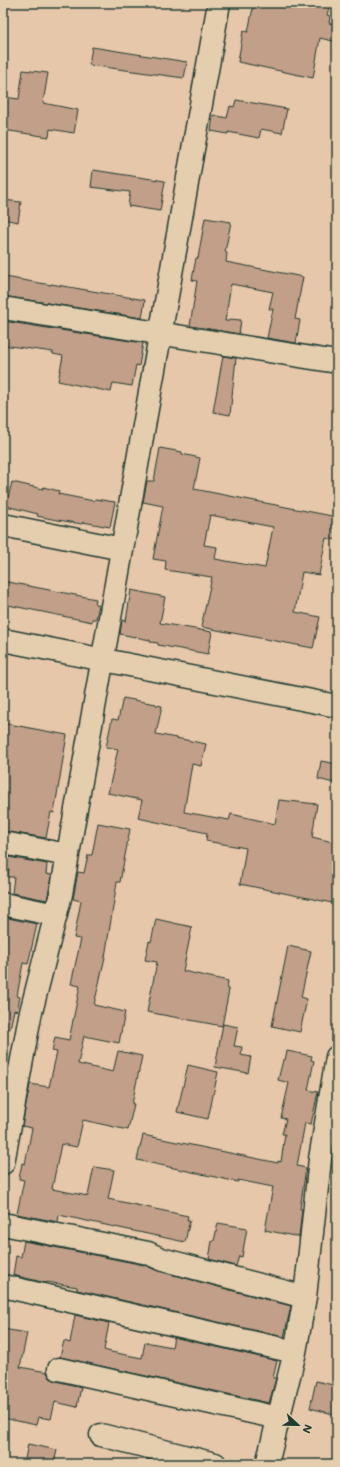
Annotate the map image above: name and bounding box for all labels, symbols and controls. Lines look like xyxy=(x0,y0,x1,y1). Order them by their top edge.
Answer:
north arrow xyxy=(278,1405,318,1445)
text: N xyxy=(299,1422,316,1436)

